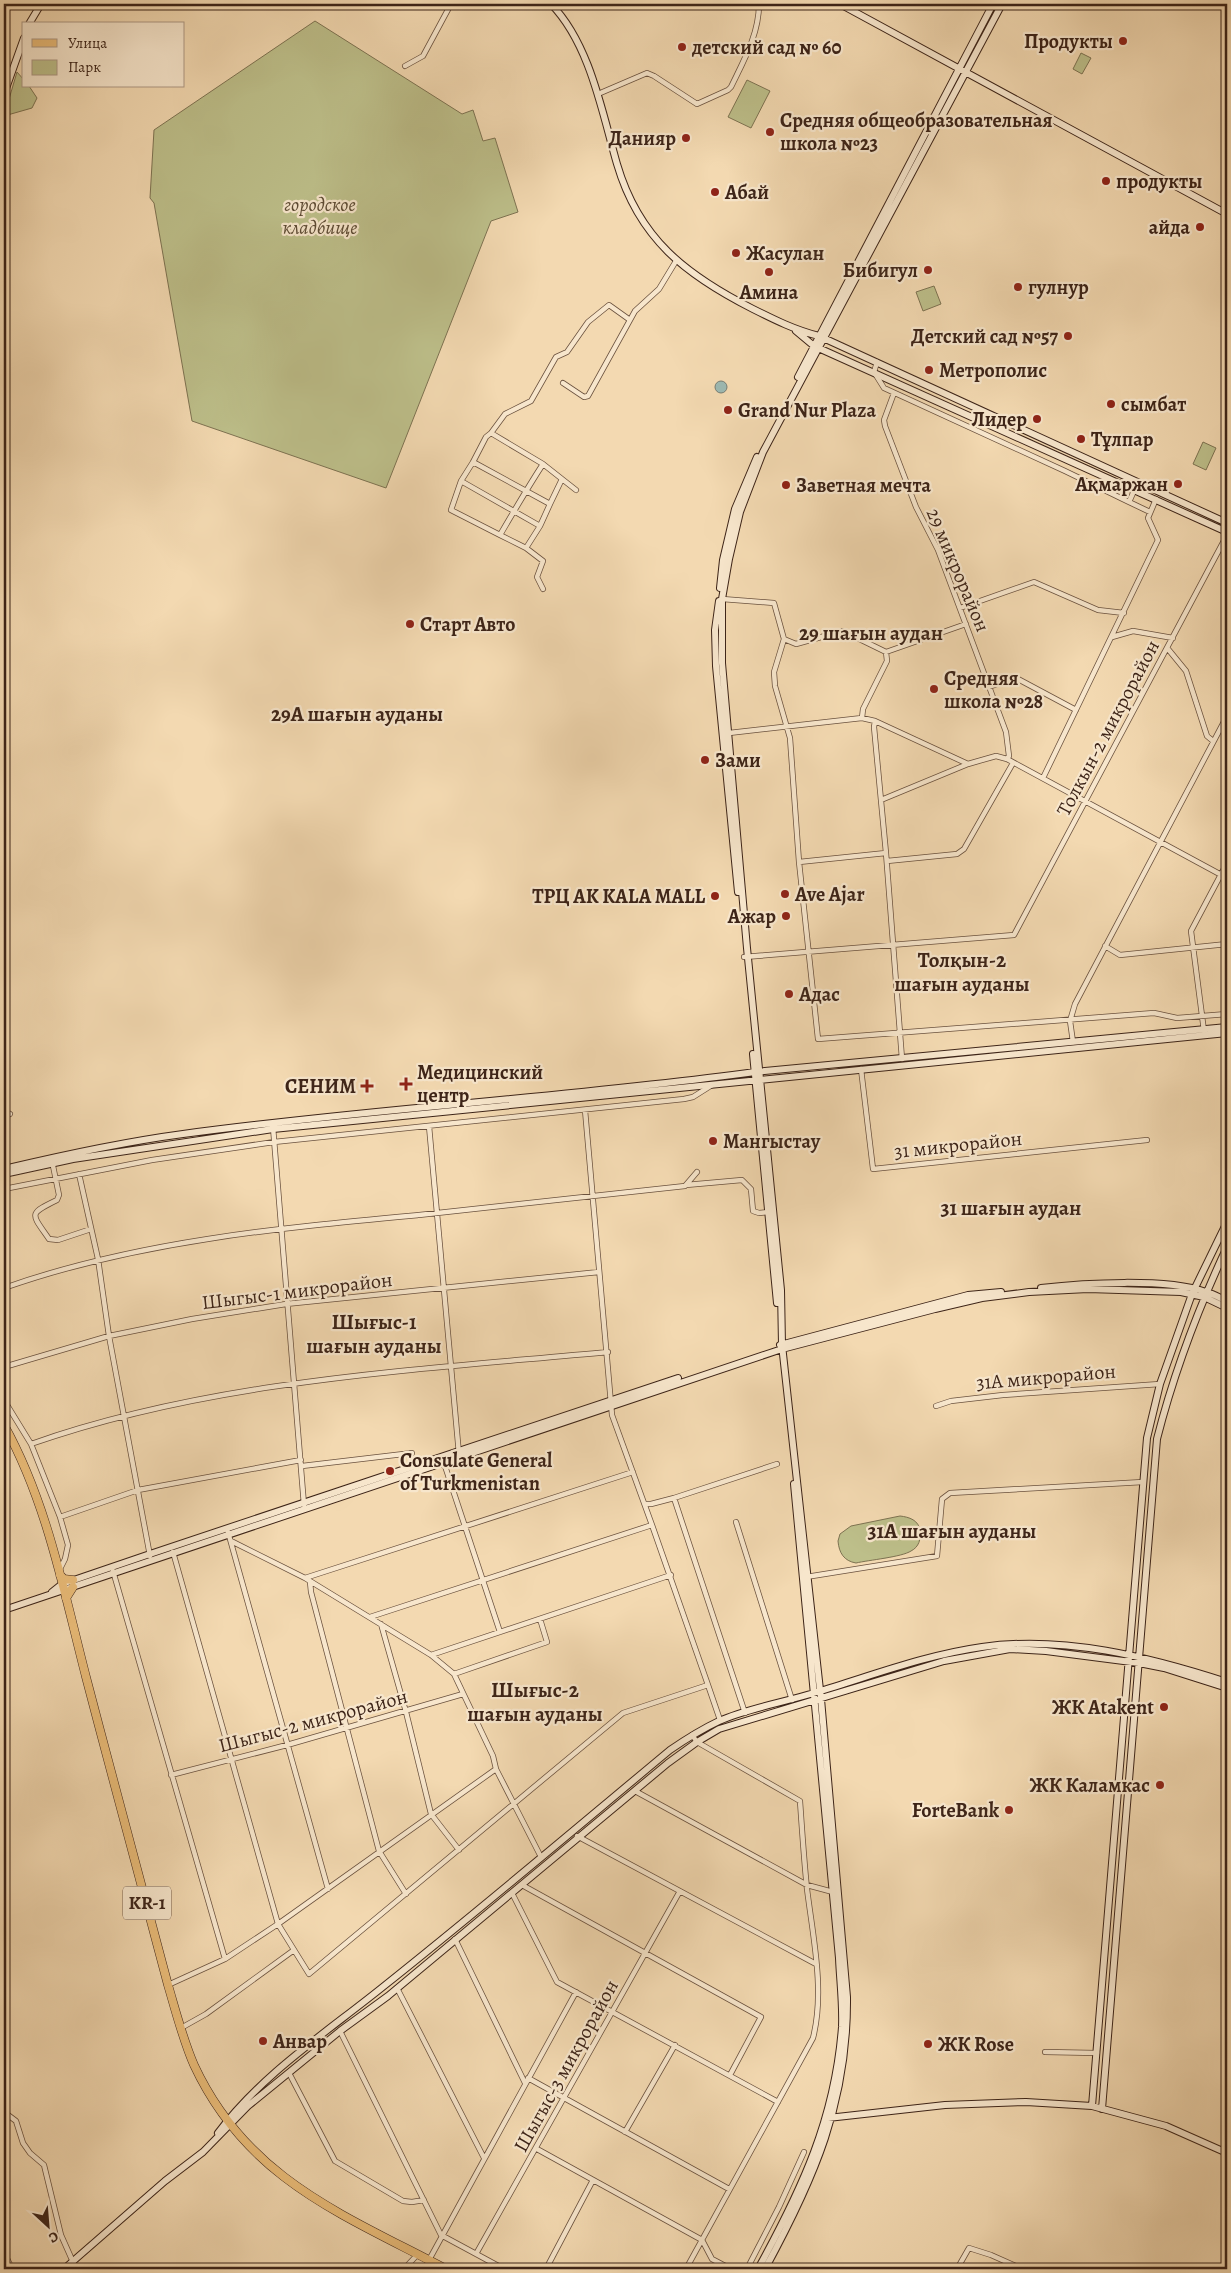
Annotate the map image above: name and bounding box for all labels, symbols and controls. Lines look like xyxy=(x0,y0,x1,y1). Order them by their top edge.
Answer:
legend xyxy=(22,22,185,88)
place label: Продукты xyxy=(1024,28,1113,55)
text: Улица xyxy=(68,33,107,53)
place label: детский сад № 60 xyxy=(691,34,842,61)
marker: Продукты xyxy=(1117,35,1129,47)
marker: детский сад № 60 xyxy=(676,41,688,53)
text: Парк xyxy=(68,57,101,77)
place label: Средняя общеобразовательная школа №23 xyxy=(780,107,1053,157)
place label: Данияр xyxy=(608,125,676,152)
marker: Средняя общеобразовательная школа №23 xyxy=(764,126,776,138)
marker: Данияр xyxy=(680,132,692,144)
place label: продукты xyxy=(1116,168,1202,195)
marker: продукты xyxy=(1100,175,1112,187)
place label: Абай xyxy=(724,179,769,206)
marker: Абай xyxy=(709,186,721,198)
park label: городское кладбище xyxy=(283,191,358,241)
place label: айда xyxy=(1149,214,1190,241)
marker: айда xyxy=(1194,221,1206,233)
place label: Жасулан xyxy=(746,240,825,267)
marker: Жасулан xyxy=(730,247,742,259)
place label: Бибигул xyxy=(843,257,918,284)
marker: Бибигул xyxy=(922,264,934,276)
marker: Амина xyxy=(763,266,775,278)
place label: гулнур xyxy=(1028,274,1089,301)
place label: Амина xyxy=(739,279,799,306)
marker: гулнур xyxy=(1012,281,1024,293)
place label: Детский сад №57 xyxy=(911,323,1058,350)
marker: Детский сад №57 xyxy=(1062,330,1074,342)
place label: Метрополис xyxy=(939,357,1047,384)
marker: Метрополис xyxy=(923,364,935,376)
place label: сымбат xyxy=(1121,391,1186,418)
place label: Grand Nur Plaza xyxy=(738,397,876,424)
marker: сымбат xyxy=(1105,398,1117,410)
marker: Grand Nur Plaza xyxy=(722,404,734,416)
place label: Лидер xyxy=(972,406,1027,433)
marker: Лидер xyxy=(1031,413,1043,425)
place label: Тұлпар xyxy=(1091,426,1154,453)
marker: Тұлпар xyxy=(1075,433,1087,445)
place label: Ақмаржан xyxy=(1074,471,1168,498)
place label: Заветная мечта xyxy=(796,472,932,499)
marker: Ақмаржан xyxy=(1172,478,1184,490)
marker: Заветная мечта xyxy=(780,479,792,491)
street label: 29 микрорайон xyxy=(920,504,996,636)
place label: Старт Авто xyxy=(420,611,515,638)
marker: Старт Авто xyxy=(404,618,416,630)
district label: 29 шағын аудан xyxy=(799,619,943,647)
street label: Толкын-2 микрорайон xyxy=(1050,635,1166,821)
place label: Средняя школа №28 xyxy=(944,665,1043,715)
marker: Средняя школа №28 xyxy=(928,683,940,695)
district label: 29А шағын ауданы xyxy=(271,700,443,728)
place label: Зами xyxy=(715,747,761,774)
marker: Зами xyxy=(699,754,711,766)
place label: Ave Ajar xyxy=(794,881,865,908)
place label: ТРЦ AK KALA MALL xyxy=(532,883,705,910)
marker: Ave Ajar xyxy=(779,888,791,900)
marker: ТРЦ AK KALA MALL xyxy=(709,890,721,902)
place label: Ажар xyxy=(727,903,776,930)
marker: Ажар xyxy=(780,910,792,922)
district label: Толқын-2 шағын ауданы xyxy=(894,946,1030,998)
place label: Адас xyxy=(798,981,840,1008)
marker: Адас xyxy=(783,988,795,1000)
place label: Медицинский центр xyxy=(417,1059,543,1109)
place label: СЕНИМ xyxy=(285,1073,356,1100)
marker: Медицинский центр xyxy=(399,1077,413,1091)
marker: СЕНИМ xyxy=(360,1079,374,1093)
street label: 31 микрорайон xyxy=(893,1125,1023,1165)
place label: Мангыстау xyxy=(723,1128,821,1155)
marker: Мангыстау xyxy=(707,1135,719,1147)
district label: 31 шағын аудан xyxy=(941,1194,1081,1222)
street label: Шыгыс-1 микрорайон xyxy=(200,1266,394,1316)
district label: Шығыс-1 шағын ауданы xyxy=(306,1308,442,1360)
street label: 31А микрорайон xyxy=(975,1357,1117,1397)
place label: Consulate General of Turkmenistan xyxy=(400,1447,553,1497)
marker: Consulate General of Turkmenistan xyxy=(384,1465,396,1477)
district label: 31А шағын ауданы xyxy=(868,1517,1036,1545)
district label: Шығыс-2 шағын ауданы xyxy=(467,1676,603,1728)
street label: Шыгыс-2 микрорайон xyxy=(215,1683,411,1759)
place label: ЖК Atakent xyxy=(1052,1694,1154,1721)
marker: ЖК Atakent xyxy=(1158,1701,1170,1713)
place label: ЖК Каламкас xyxy=(1029,1772,1150,1799)
marker: ЖК Каламкас xyxy=(1154,1779,1166,1791)
place label: ForteBank xyxy=(912,1797,1000,1824)
marker: ForteBank xyxy=(1003,1804,1015,1816)
road number: KR-1 xyxy=(123,1886,171,1920)
street label: Шыгыс-3 микрорайон xyxy=(507,1975,625,2157)
place label: Анвар xyxy=(272,2028,327,2055)
place label: ЖК Rose xyxy=(938,2031,1014,2058)
marker: Анвар xyxy=(257,2035,269,2047)
marker: ЖК Rose xyxy=(922,2038,934,2050)
north arrow xyxy=(22,2200,72,2250)
text: С xyxy=(45,2227,62,2248)

